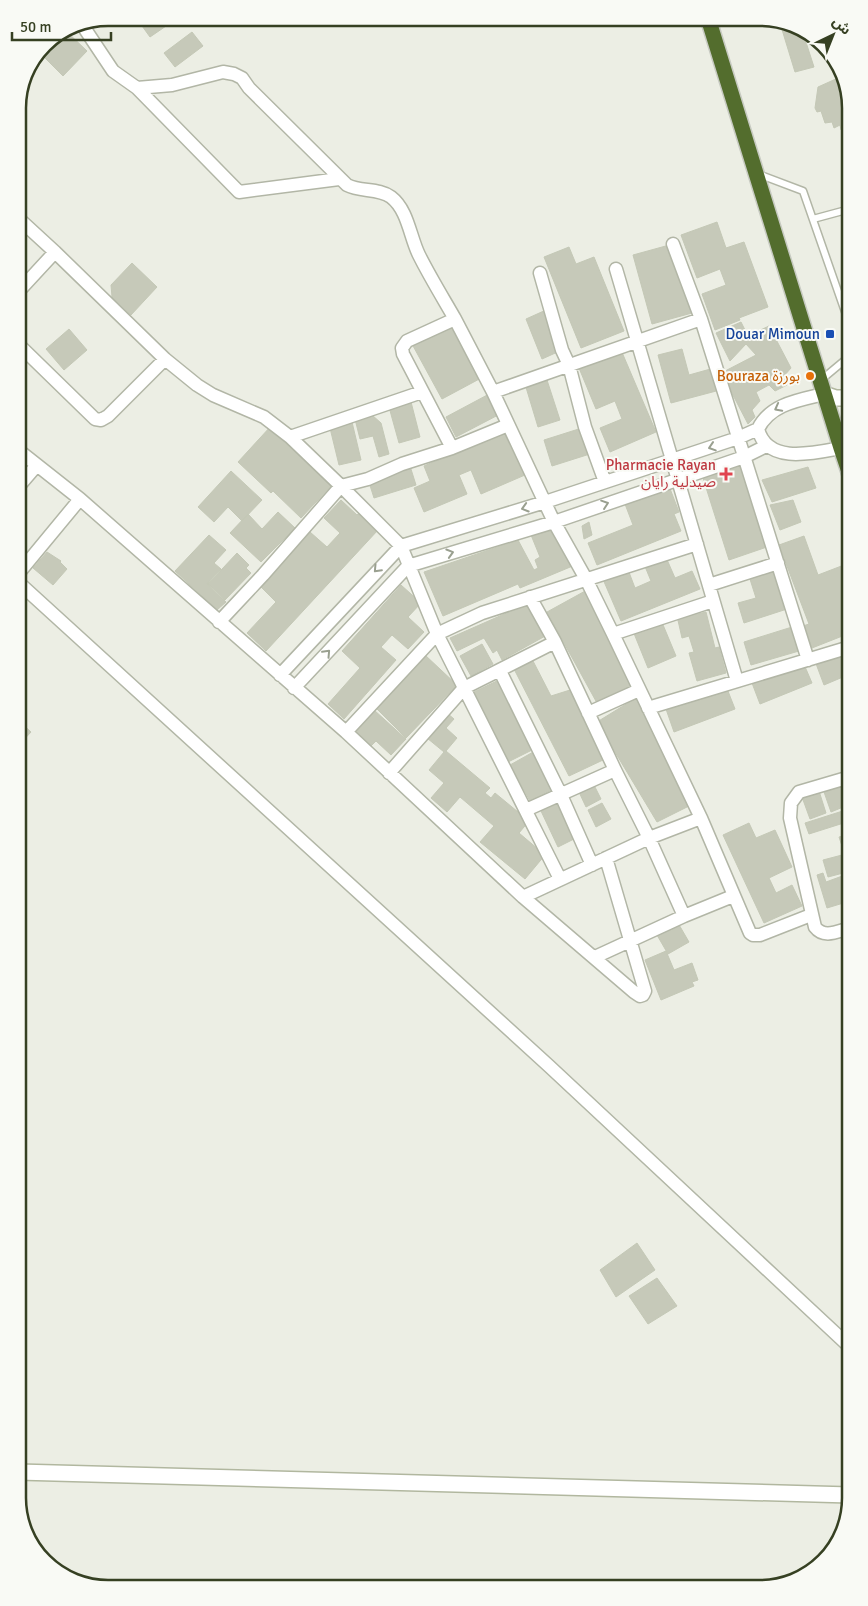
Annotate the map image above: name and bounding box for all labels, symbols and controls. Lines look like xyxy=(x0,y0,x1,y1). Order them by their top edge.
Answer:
scale bar xyxy=(12,10,111,42)
north arrow xyxy=(808,10,858,60)
text: ش xyxy=(829,13,854,39)
text: 50 m xyxy=(20,18,51,36)
place label: Douar Mimoun xyxy=(726,325,820,343)
marker: Douar Mimoun xyxy=(824,328,836,340)
place label: Bouraza بورزة xyxy=(717,367,800,385)
marker: Bouraza بورزة xyxy=(804,370,816,382)
one-way arrow xyxy=(774,402,783,412)
one-way arrow xyxy=(709,441,717,451)
place label: Pharmacie Rayan صيدلية رايان xyxy=(606,456,716,491)
marker: Pharmacie Rayan صيدلية رايان xyxy=(720,468,732,480)
one-way arrow xyxy=(601,500,609,510)
one-way arrow xyxy=(521,503,529,513)
one-way arrow xyxy=(446,549,454,559)
one-way arrow xyxy=(374,563,383,572)
one-way arrow xyxy=(321,649,330,658)

